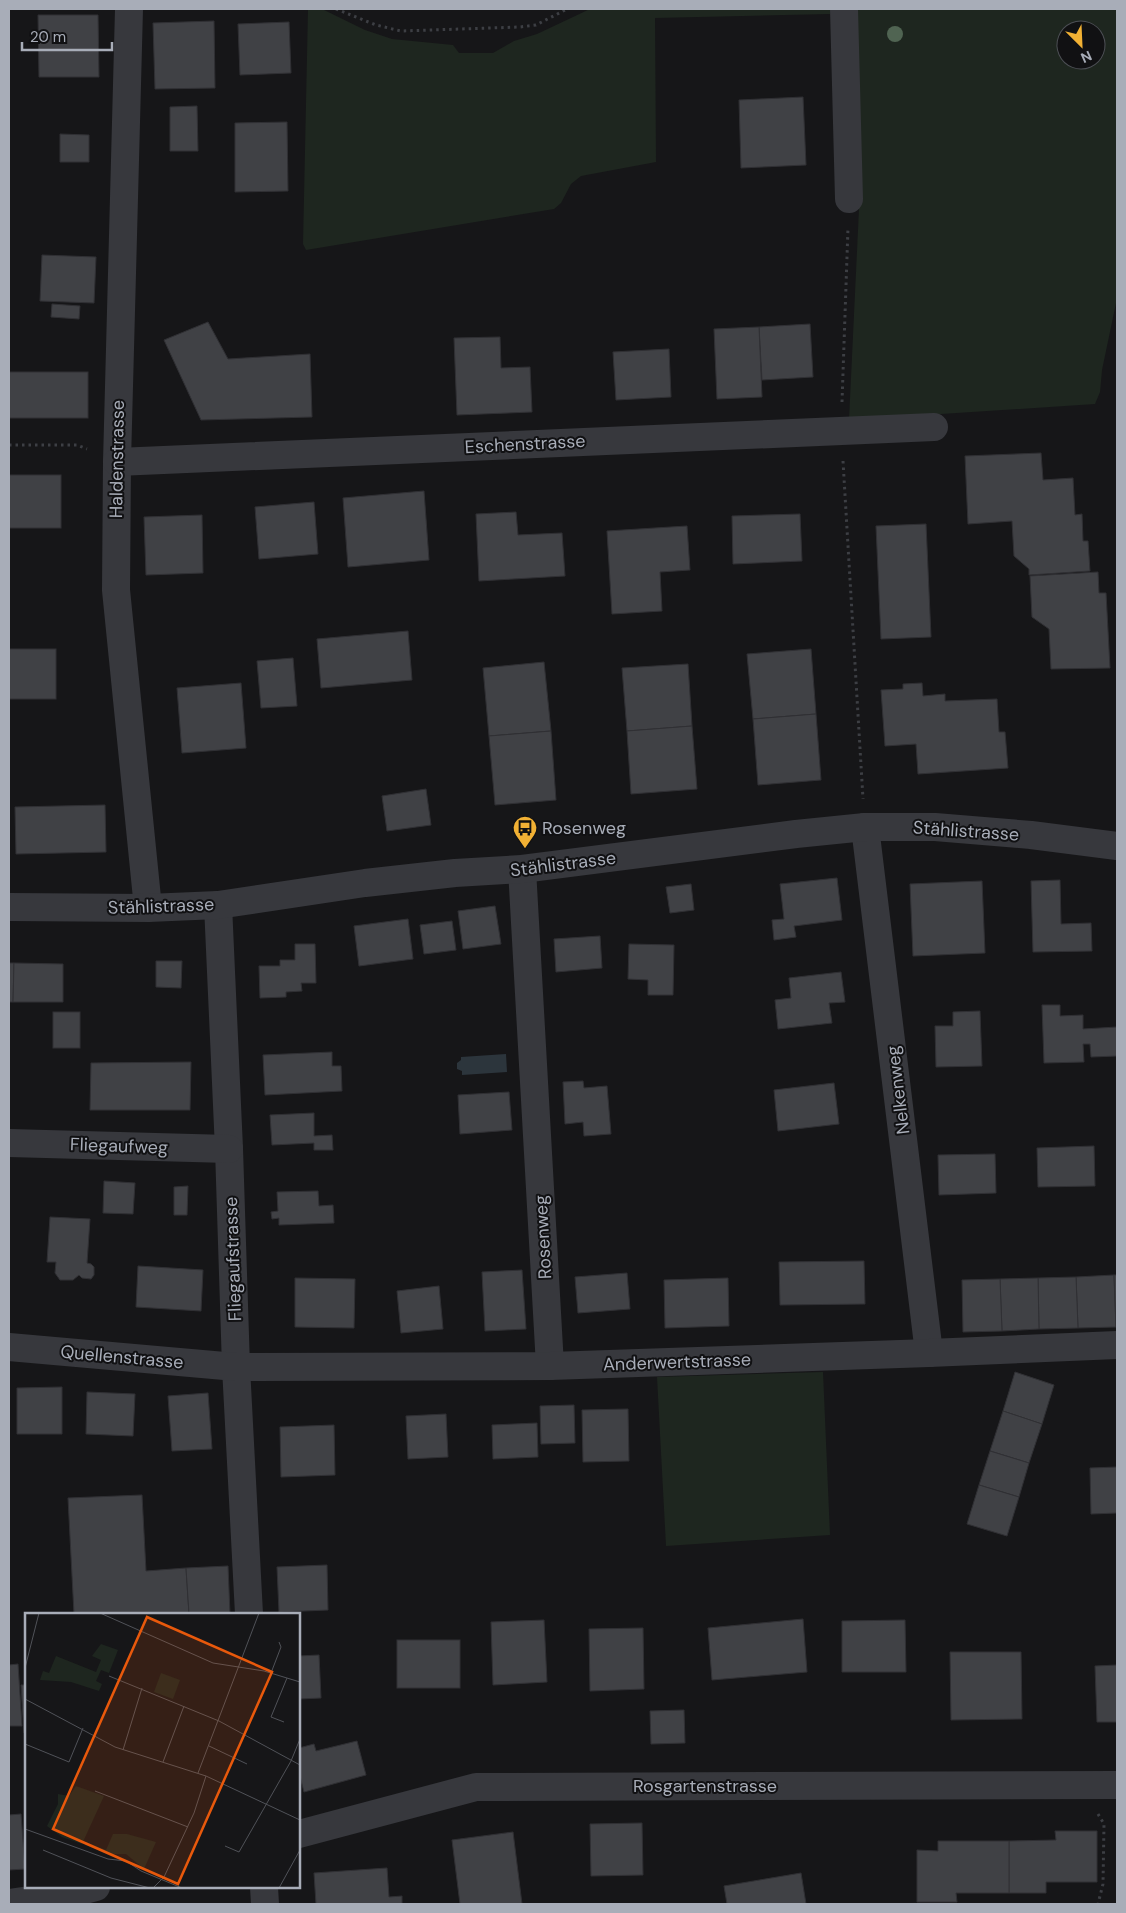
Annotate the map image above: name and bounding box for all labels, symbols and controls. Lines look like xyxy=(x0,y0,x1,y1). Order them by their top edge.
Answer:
scale bar xyxy=(22,20,112,52)
north arrow xyxy=(1056,20,1106,70)
text: 20 m xyxy=(30,27,66,47)
text: N xyxy=(1078,47,1095,67)
street label: Haldenstrasse xyxy=(104,400,130,518)
street label: Eschenstrasse xyxy=(464,429,586,459)
bus stop icon: Rosenweg xyxy=(512,815,538,849)
street label: Stählistrasse xyxy=(912,815,1020,847)
place label: Rosenweg xyxy=(542,816,626,840)
street label: Stählistrasse xyxy=(509,846,617,882)
street label: Stählistrasse xyxy=(107,892,215,920)
street label: Nelkenweg xyxy=(881,1044,915,1136)
street label: Fliegaufweg xyxy=(70,1132,168,1160)
street label: Rosenweg xyxy=(529,1194,557,1280)
street label: Fliegaufstrasse xyxy=(219,1196,247,1322)
street label: Quellenstrasse xyxy=(59,1340,185,1374)
street label: Anderwertstrasse xyxy=(603,1347,751,1377)
inset map xyxy=(25,1613,300,1888)
street label: Rosgartenstrasse xyxy=(633,1774,777,1798)

